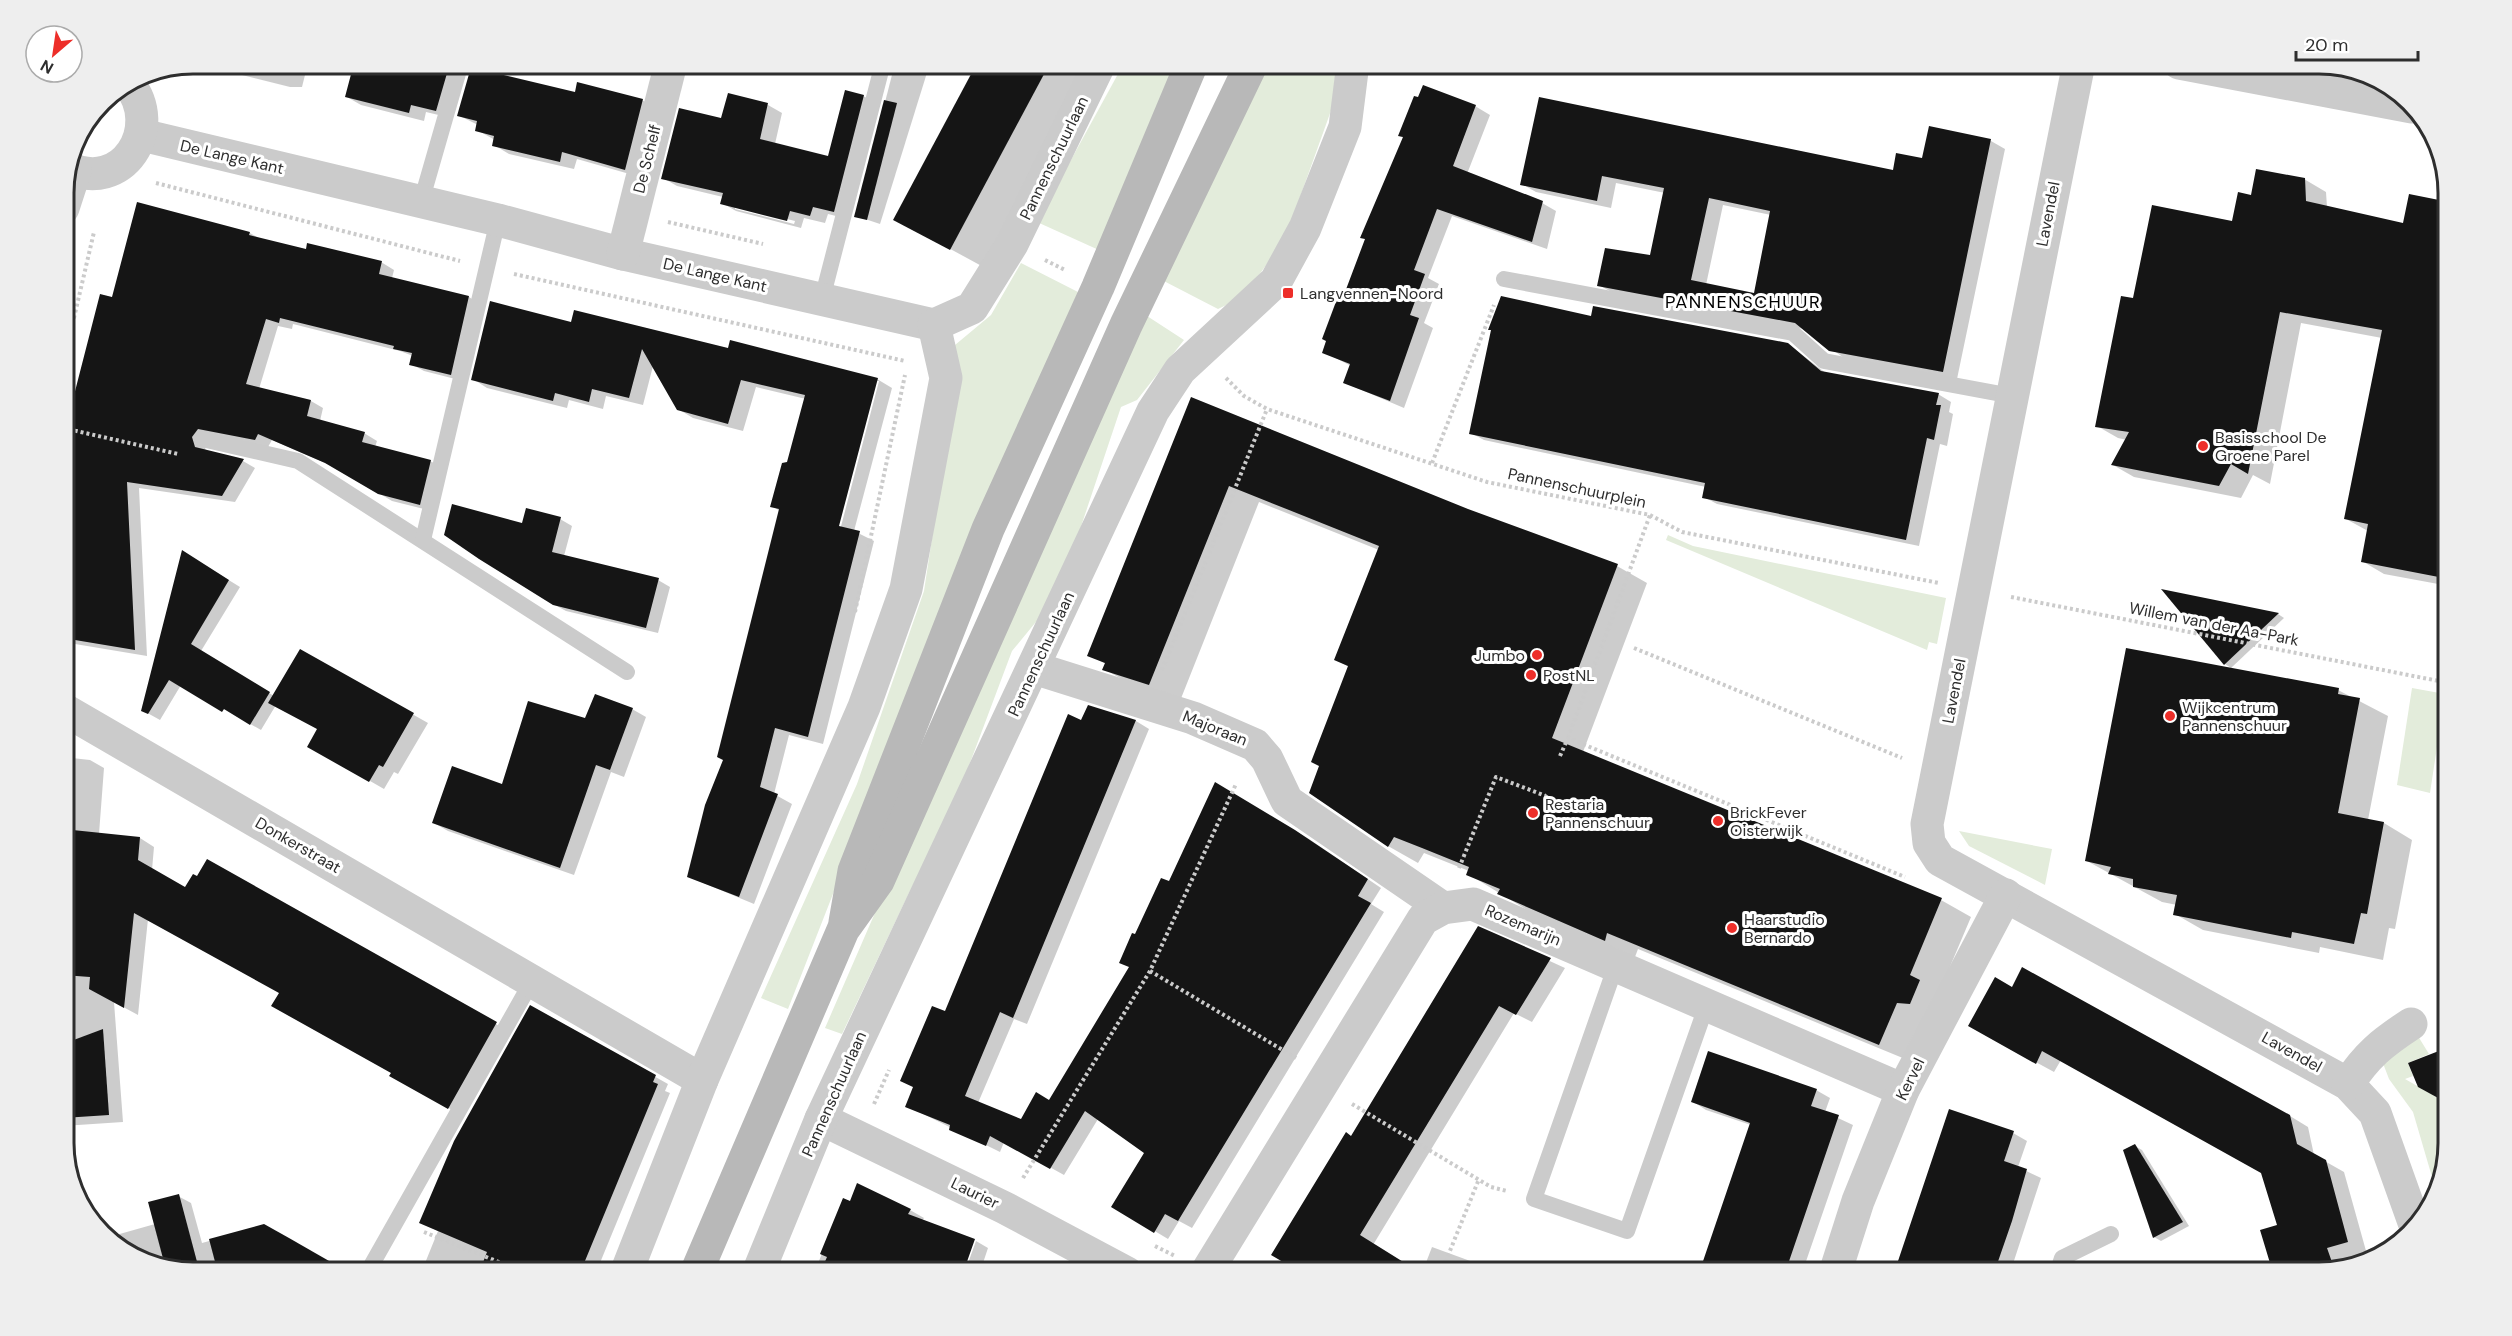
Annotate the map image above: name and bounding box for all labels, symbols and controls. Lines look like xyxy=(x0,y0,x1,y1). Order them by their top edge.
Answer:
north arrow xyxy=(24,24,84,84)
scale bar xyxy=(2296,24,2418,62)
text: 20 m xyxy=(2305,33,2348,57)
text: N xyxy=(37,55,57,79)
street label: Pannenschuurlaan xyxy=(1015,93,1093,223)
street label: De Schelf xyxy=(628,122,666,196)
street label: De Lange Kant xyxy=(178,135,286,179)
street label: Lavendel xyxy=(2031,180,2065,248)
street label: De Lange Kant xyxy=(661,253,769,297)
place label: Langvennen-Noord xyxy=(1300,283,1443,304)
marker: Langvennen-Noord xyxy=(1281,286,1295,300)
district label: PANNENSCHUUR xyxy=(1665,290,1821,314)
place label: Basisschool De Groene Parel xyxy=(2215,427,2327,466)
marker: Basisschool De Groene Parel xyxy=(2196,439,2210,453)
street label: Pannenschuurplein xyxy=(1506,463,1648,513)
street label: Pannenschuurlaan xyxy=(1003,588,1079,720)
street label: Willem van der Aa-Park xyxy=(2127,597,2301,651)
place label: Jumbo xyxy=(1474,645,1525,666)
marker: Jumbo xyxy=(1530,648,1544,662)
street label: Lavendel xyxy=(1937,657,1971,725)
place label: PostNL xyxy=(1543,665,1595,686)
marker: PostNL xyxy=(1524,668,1538,682)
place label: Wijkcentrum Pannenschuur xyxy=(2182,697,2287,736)
street label: Majoraan xyxy=(1180,706,1250,750)
marker: Wijkcentrum Pannenschuur xyxy=(2163,709,2177,723)
place label: Restaria Pannenschuur xyxy=(1545,794,1650,833)
place label: BrickFever Oisterwijk xyxy=(1730,802,1807,841)
marker: Restaria Pannenschuur xyxy=(1526,806,1540,820)
street label: Donkerstraat xyxy=(251,812,345,878)
marker: BrickFever Oisterwijk xyxy=(1711,814,1725,828)
street label: Rozemarijn xyxy=(1482,900,1564,950)
place label: Haarstudio Bernardo xyxy=(1744,909,1825,948)
marker: Haarstudio Bernardo xyxy=(1725,921,1739,935)
street label: Lavendel xyxy=(2258,1027,2326,1077)
street label: Pannenschuurlaan xyxy=(797,1028,871,1160)
street label: Kervel xyxy=(1891,1054,1929,1104)
street label: Laurier xyxy=(947,1172,1003,1214)

